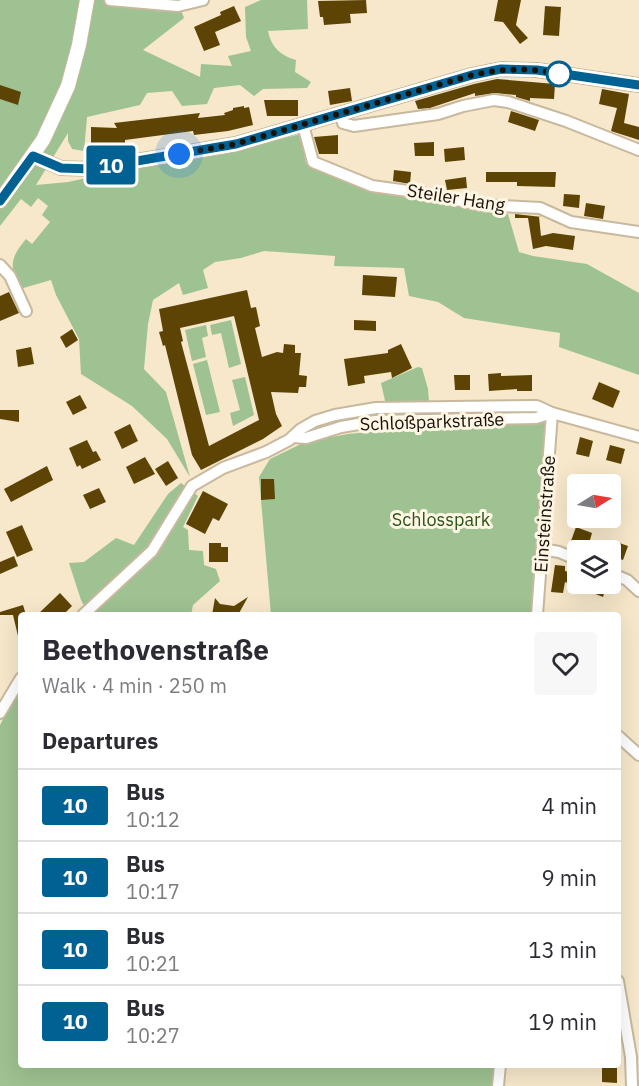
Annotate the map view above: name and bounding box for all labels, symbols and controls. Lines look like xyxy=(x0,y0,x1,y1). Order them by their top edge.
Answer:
unlabelled marker xyxy=(546,61,572,87)
your location xyxy=(164,139,194,169)
line badge: 10 xyxy=(84,146,138,184)
text: 10 xyxy=(98,151,124,179)
street label: Steiler Hang xyxy=(405,178,507,217)
street label: Schloßparkstraße xyxy=(359,407,505,436)
street label: Einsteinstraße xyxy=(529,455,560,573)
north arrow xyxy=(567,474,621,528)
map controls xyxy=(567,474,621,594)
park label: Schlosspark xyxy=(392,508,491,531)
button: layers xyxy=(567,540,621,594)
text: Beethovenstraße xyxy=(42,631,269,668)
button: heart xyxy=(534,632,597,695)
text: Walk · 4 min · 250 m xyxy=(42,672,227,699)
text: Departures xyxy=(42,726,158,755)
text: Bus xyxy=(126,777,165,806)
text: 10 xyxy=(62,791,88,819)
text: 4 min xyxy=(541,791,597,820)
text: 10:12 xyxy=(126,806,180,833)
text: Bus xyxy=(126,849,165,878)
text: 10 xyxy=(62,863,88,891)
text: 9 min xyxy=(541,863,597,892)
text: 10:17 xyxy=(126,878,180,905)
text: Bus xyxy=(126,921,165,950)
text: 10 xyxy=(62,935,88,963)
text: 13 min xyxy=(528,935,597,964)
text: 10:21 xyxy=(126,950,180,977)
text: Bus xyxy=(126,993,165,1022)
text: 10 xyxy=(62,1007,88,1035)
text: 19 min xyxy=(528,1007,597,1036)
text: 10:27 xyxy=(126,1022,180,1049)

